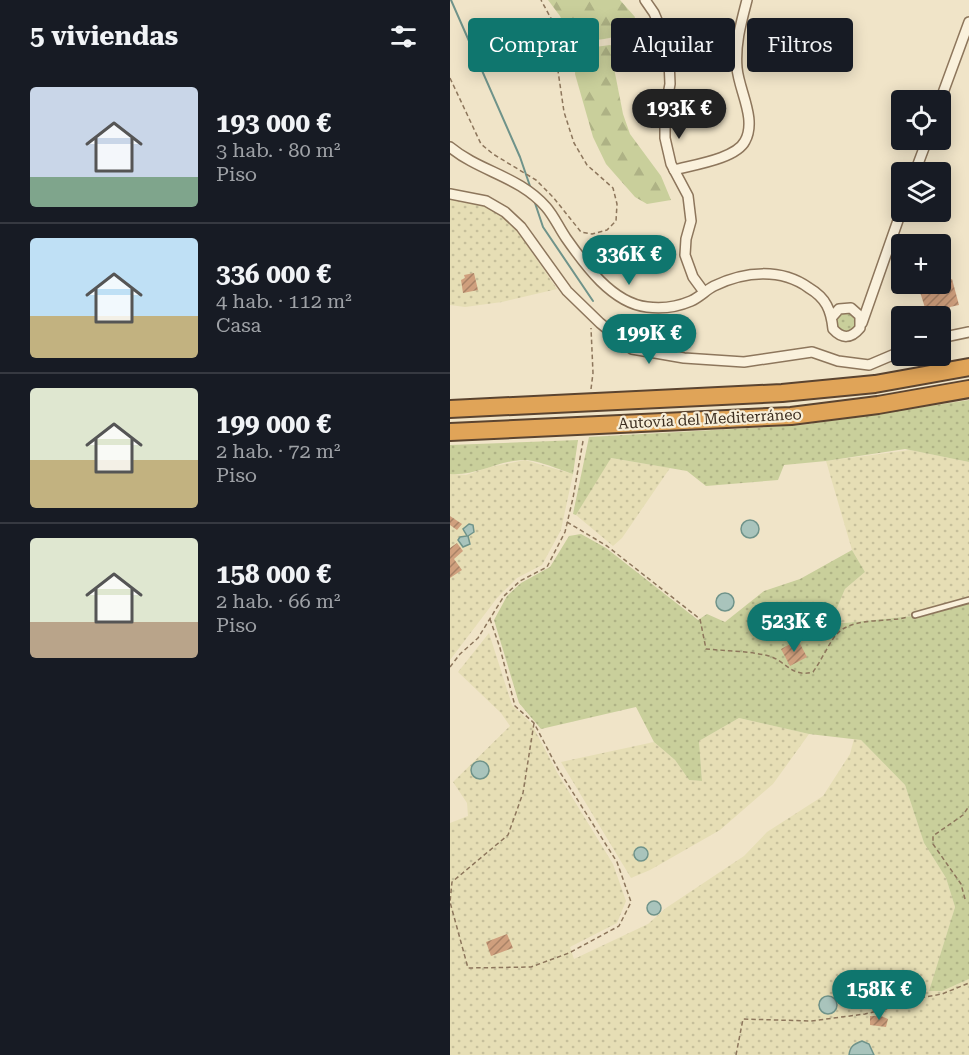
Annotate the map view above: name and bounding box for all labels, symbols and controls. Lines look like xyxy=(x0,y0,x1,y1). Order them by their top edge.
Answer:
chip: Comprar xyxy=(468,18,599,72)
chip: Alquilar xyxy=(611,18,735,72)
chip: Filtros xyxy=(747,18,853,72)
icon: filters xyxy=(387,20,420,53)
text: 5 viviendas xyxy=(30,21,178,51)
pin: 193K € xyxy=(630,89,728,140)
map controls xyxy=(891,90,951,366)
button: locate xyxy=(891,90,951,150)
text: 193K € xyxy=(646,96,712,120)
text: 193 000 € xyxy=(216,108,331,138)
icon: home xyxy=(78,111,150,183)
text: 3 hab. · 80 m² xyxy=(216,138,340,162)
text: Piso xyxy=(216,162,257,186)
button: layers xyxy=(891,162,951,222)
button: + xyxy=(891,234,951,294)
pin: 336K € xyxy=(580,235,678,286)
text: 336K € xyxy=(596,242,662,266)
text: 336 000 € xyxy=(216,259,331,289)
icon: home xyxy=(78,262,150,334)
text: 4 hab. · 112 m² xyxy=(216,289,352,313)
button: − xyxy=(891,306,951,366)
text: Casa xyxy=(216,313,261,337)
pin: 199K € xyxy=(600,314,698,365)
text: 199K € xyxy=(616,321,682,345)
street label: Autovía del Mediterráneo xyxy=(618,405,802,433)
text: 199 000 € xyxy=(216,409,331,439)
icon: home xyxy=(78,412,150,484)
text: 2 hab. · 72 m² xyxy=(216,439,340,463)
text: Piso xyxy=(216,463,257,487)
text: 158 000 € xyxy=(216,559,331,589)
icon: home xyxy=(78,562,150,634)
text: 2 hab. · 66 m² xyxy=(216,589,340,613)
pin: 523K € xyxy=(745,602,843,653)
text: 523K € xyxy=(761,609,827,633)
text: Piso xyxy=(216,613,257,637)
pin: 158K € xyxy=(830,970,928,1021)
text: 158K € xyxy=(846,977,912,1001)

